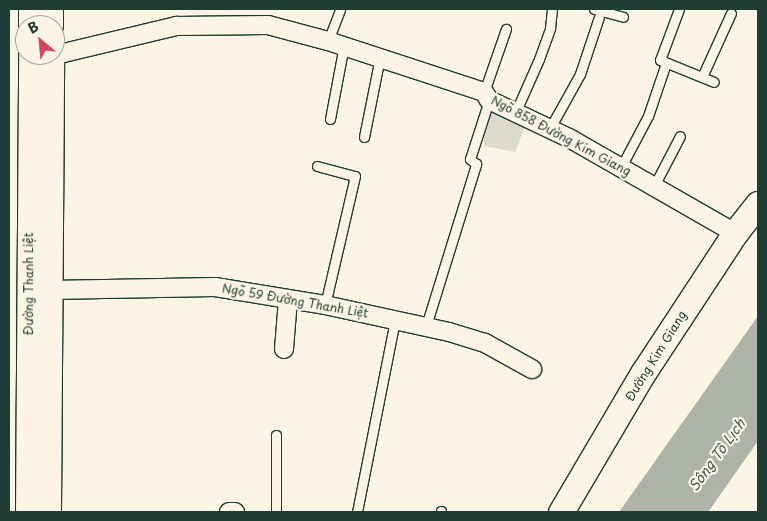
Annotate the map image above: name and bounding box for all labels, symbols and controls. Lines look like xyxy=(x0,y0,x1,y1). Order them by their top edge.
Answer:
north arrow xyxy=(15,15,65,65)
text: B xyxy=(24,16,42,39)
street label: Ngõ 858 Đường Kim Giang xyxy=(489,93,633,179)
street label: Đường Thanh Liệt xyxy=(22,232,36,336)
street label: Ngõ 59 Đường Thanh Liệt xyxy=(221,281,369,321)
street label: Đường Kim Giang xyxy=(623,308,689,404)
water label: Sông Tô Lịch xyxy=(685,416,749,494)

